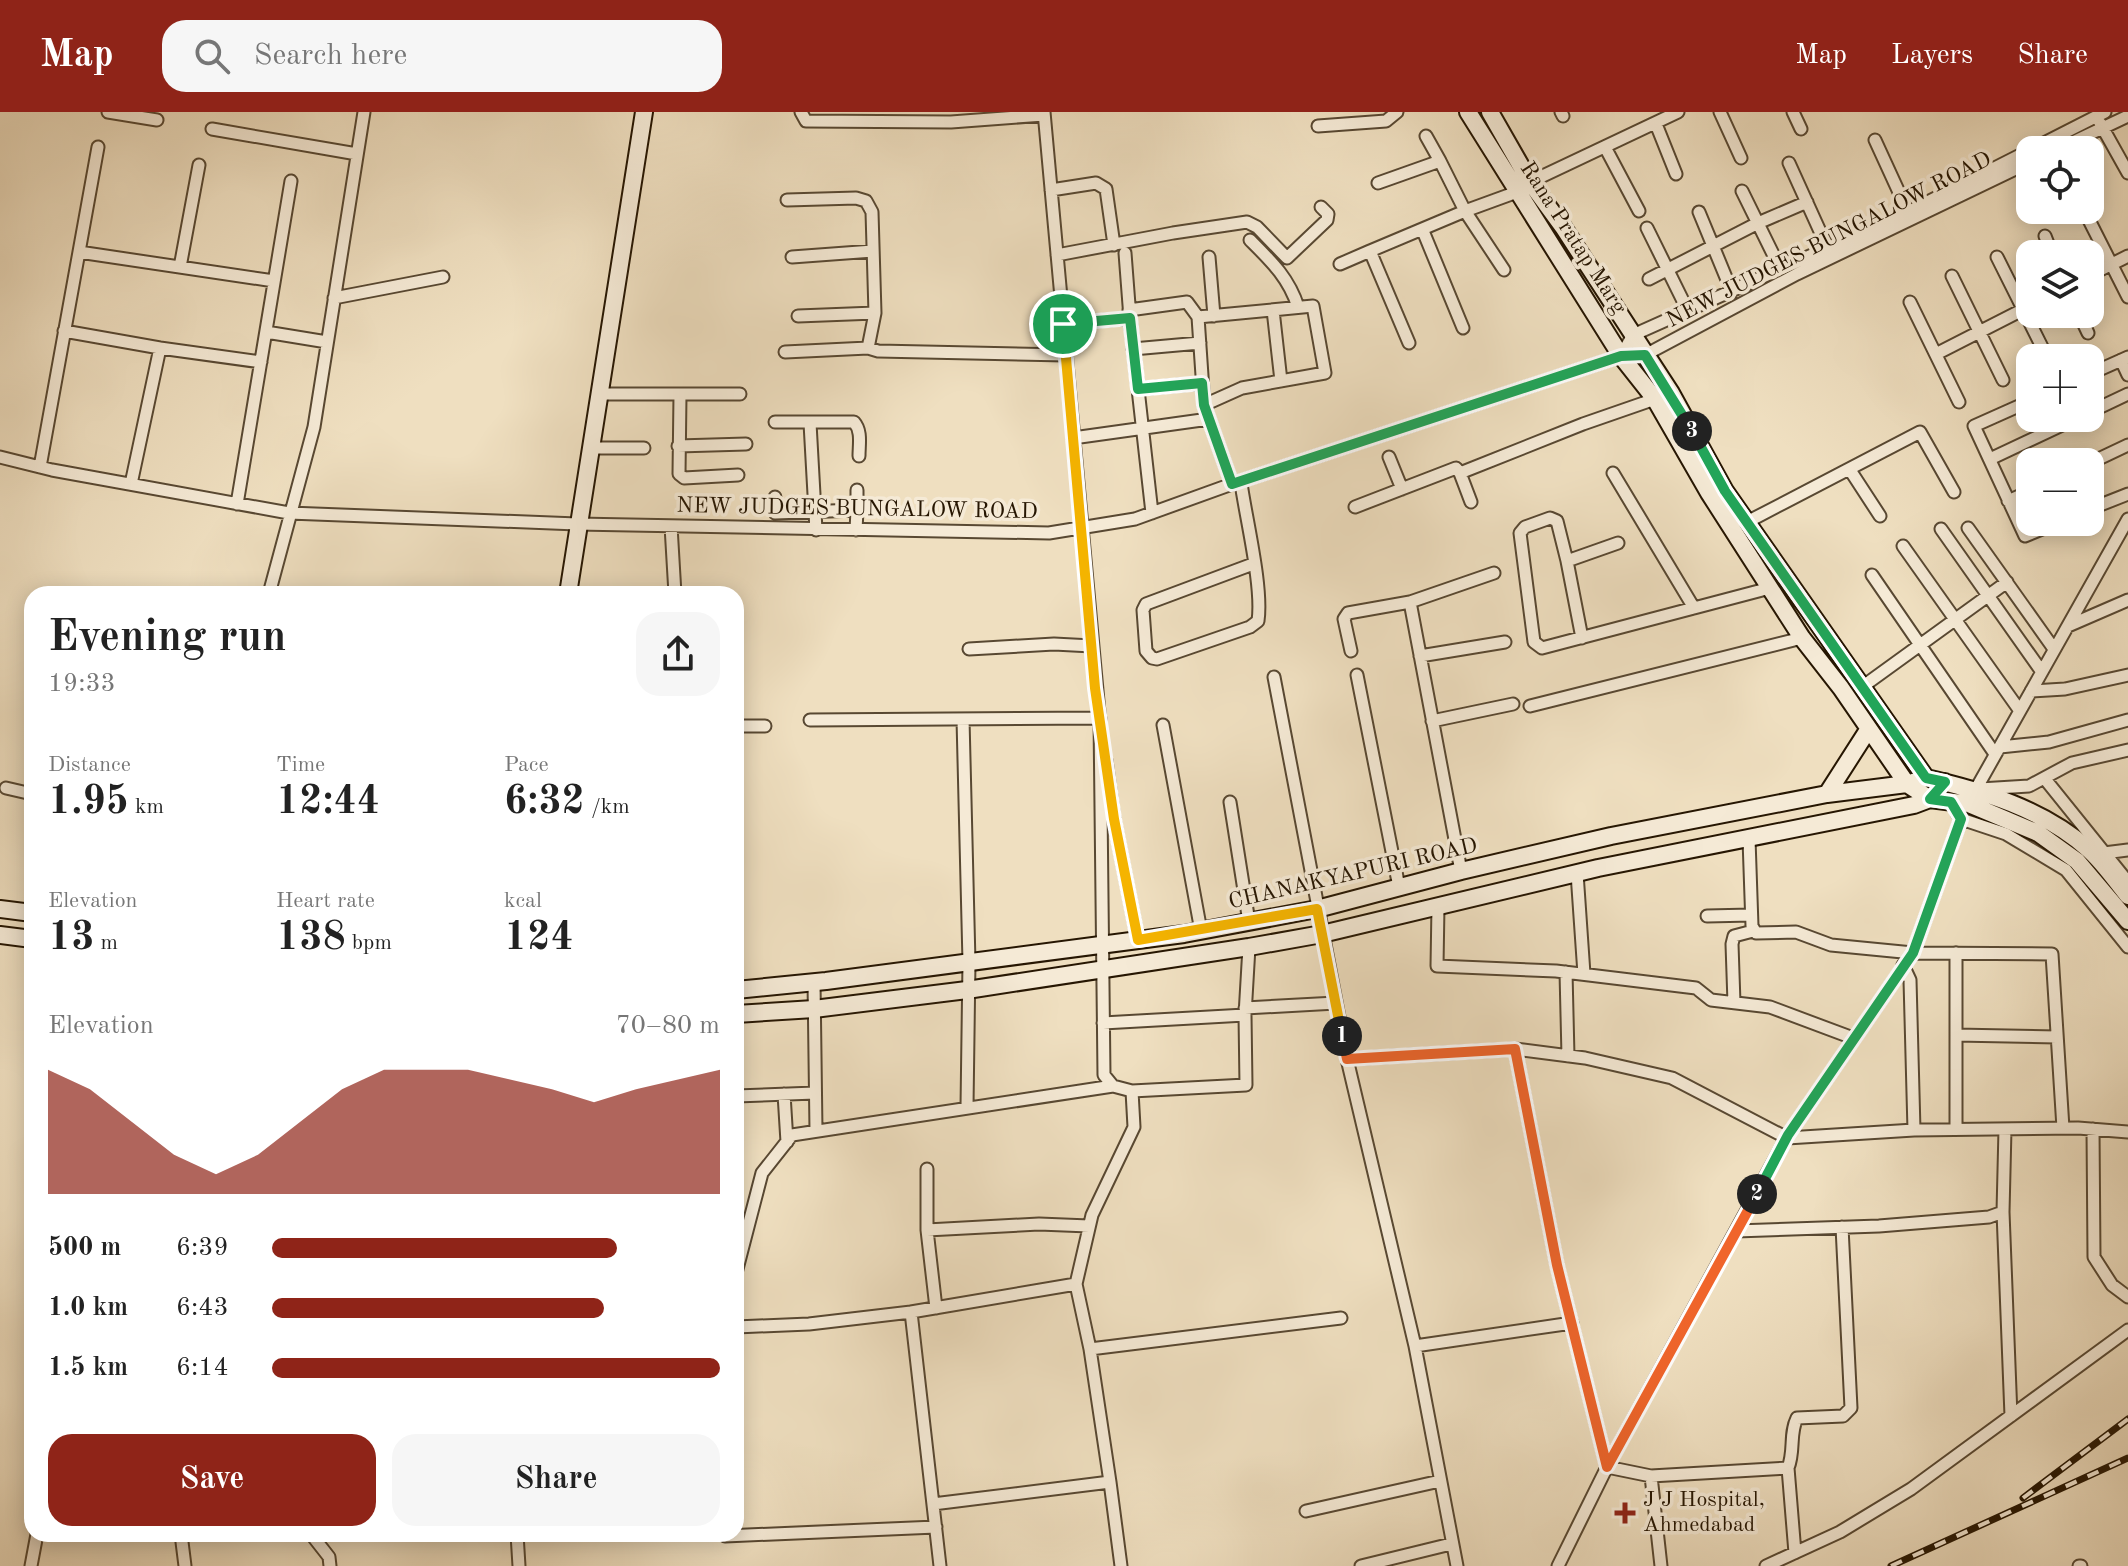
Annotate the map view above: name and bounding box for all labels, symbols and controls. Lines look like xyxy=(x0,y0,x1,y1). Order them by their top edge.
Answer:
search box xyxy=(162,20,722,92)
icon: search xyxy=(190,34,234,78)
text: Map xyxy=(40,37,114,75)
text: Search here xyxy=(254,41,407,71)
text: Map xyxy=(1795,42,1847,70)
text: Layers xyxy=(1891,42,1973,70)
text: Share xyxy=(2017,42,2088,70)
map controls xyxy=(2016,136,2104,536)
button: locate xyxy=(2016,136,2104,224)
street label: NEW JUDGES BUNGALOW ROAD xyxy=(1663,148,1995,332)
street label: Rana Pratap Marg xyxy=(1516,158,1630,318)
button: layers xyxy=(2016,240,2104,328)
pin xyxy=(1029,290,1097,358)
icon: arrive xyxy=(1041,302,1085,346)
button: + xyxy=(2016,344,2104,432)
pin: 3 xyxy=(1672,411,1712,451)
text: 3 xyxy=(1686,420,1698,442)
button: − xyxy=(2016,448,2104,536)
street label: NEW JUDGES BUNGALOW ROAD xyxy=(676,495,1038,523)
button: share xyxy=(636,612,720,696)
text: Evening run xyxy=(48,616,286,660)
text: 19:33 xyxy=(48,671,116,697)
text: Distance xyxy=(48,754,131,776)
text: Time xyxy=(276,754,325,776)
text: Pace xyxy=(504,754,549,776)
text: 1.95 xyxy=(48,783,129,823)
text: 12:44 xyxy=(276,783,380,823)
text: 6:32 xyxy=(504,783,585,823)
text: km xyxy=(129,796,164,818)
text: /km xyxy=(585,796,630,818)
street label: CHANAKYAPURI ROAD xyxy=(1226,835,1480,913)
text: Elevation xyxy=(48,890,138,912)
text: Heart rate xyxy=(276,890,375,912)
text: kcal xyxy=(504,890,542,912)
text: 13 xyxy=(48,919,94,959)
text: 138 xyxy=(276,919,346,959)
text: 124 xyxy=(504,919,574,959)
text: m xyxy=(94,932,118,954)
text: bpm xyxy=(346,932,392,954)
text: Elevation xyxy=(48,1013,154,1039)
text: 70–80 m xyxy=(616,1013,720,1039)
pin: 1 xyxy=(1322,1016,1362,1056)
text: 1 xyxy=(1336,1025,1348,1047)
pin: 2 xyxy=(1737,1174,1777,1214)
text: 2 xyxy=(1751,1183,1763,1205)
text: 500 m xyxy=(48,1235,121,1261)
text: 6:39 xyxy=(176,1235,229,1261)
text: 1.0 km xyxy=(48,1295,128,1321)
text: 6:43 xyxy=(176,1295,229,1321)
text: 1.5 km xyxy=(48,1355,128,1381)
text: 6:14 xyxy=(176,1355,229,1381)
button: Save xyxy=(48,1434,376,1526)
button: Share xyxy=(392,1434,720,1526)
place label: J J Hospital, Ahmedabad xyxy=(1643,1489,1765,1536)
marker: J J Hospital, Ahmedabad xyxy=(1614,1502,1636,1524)

